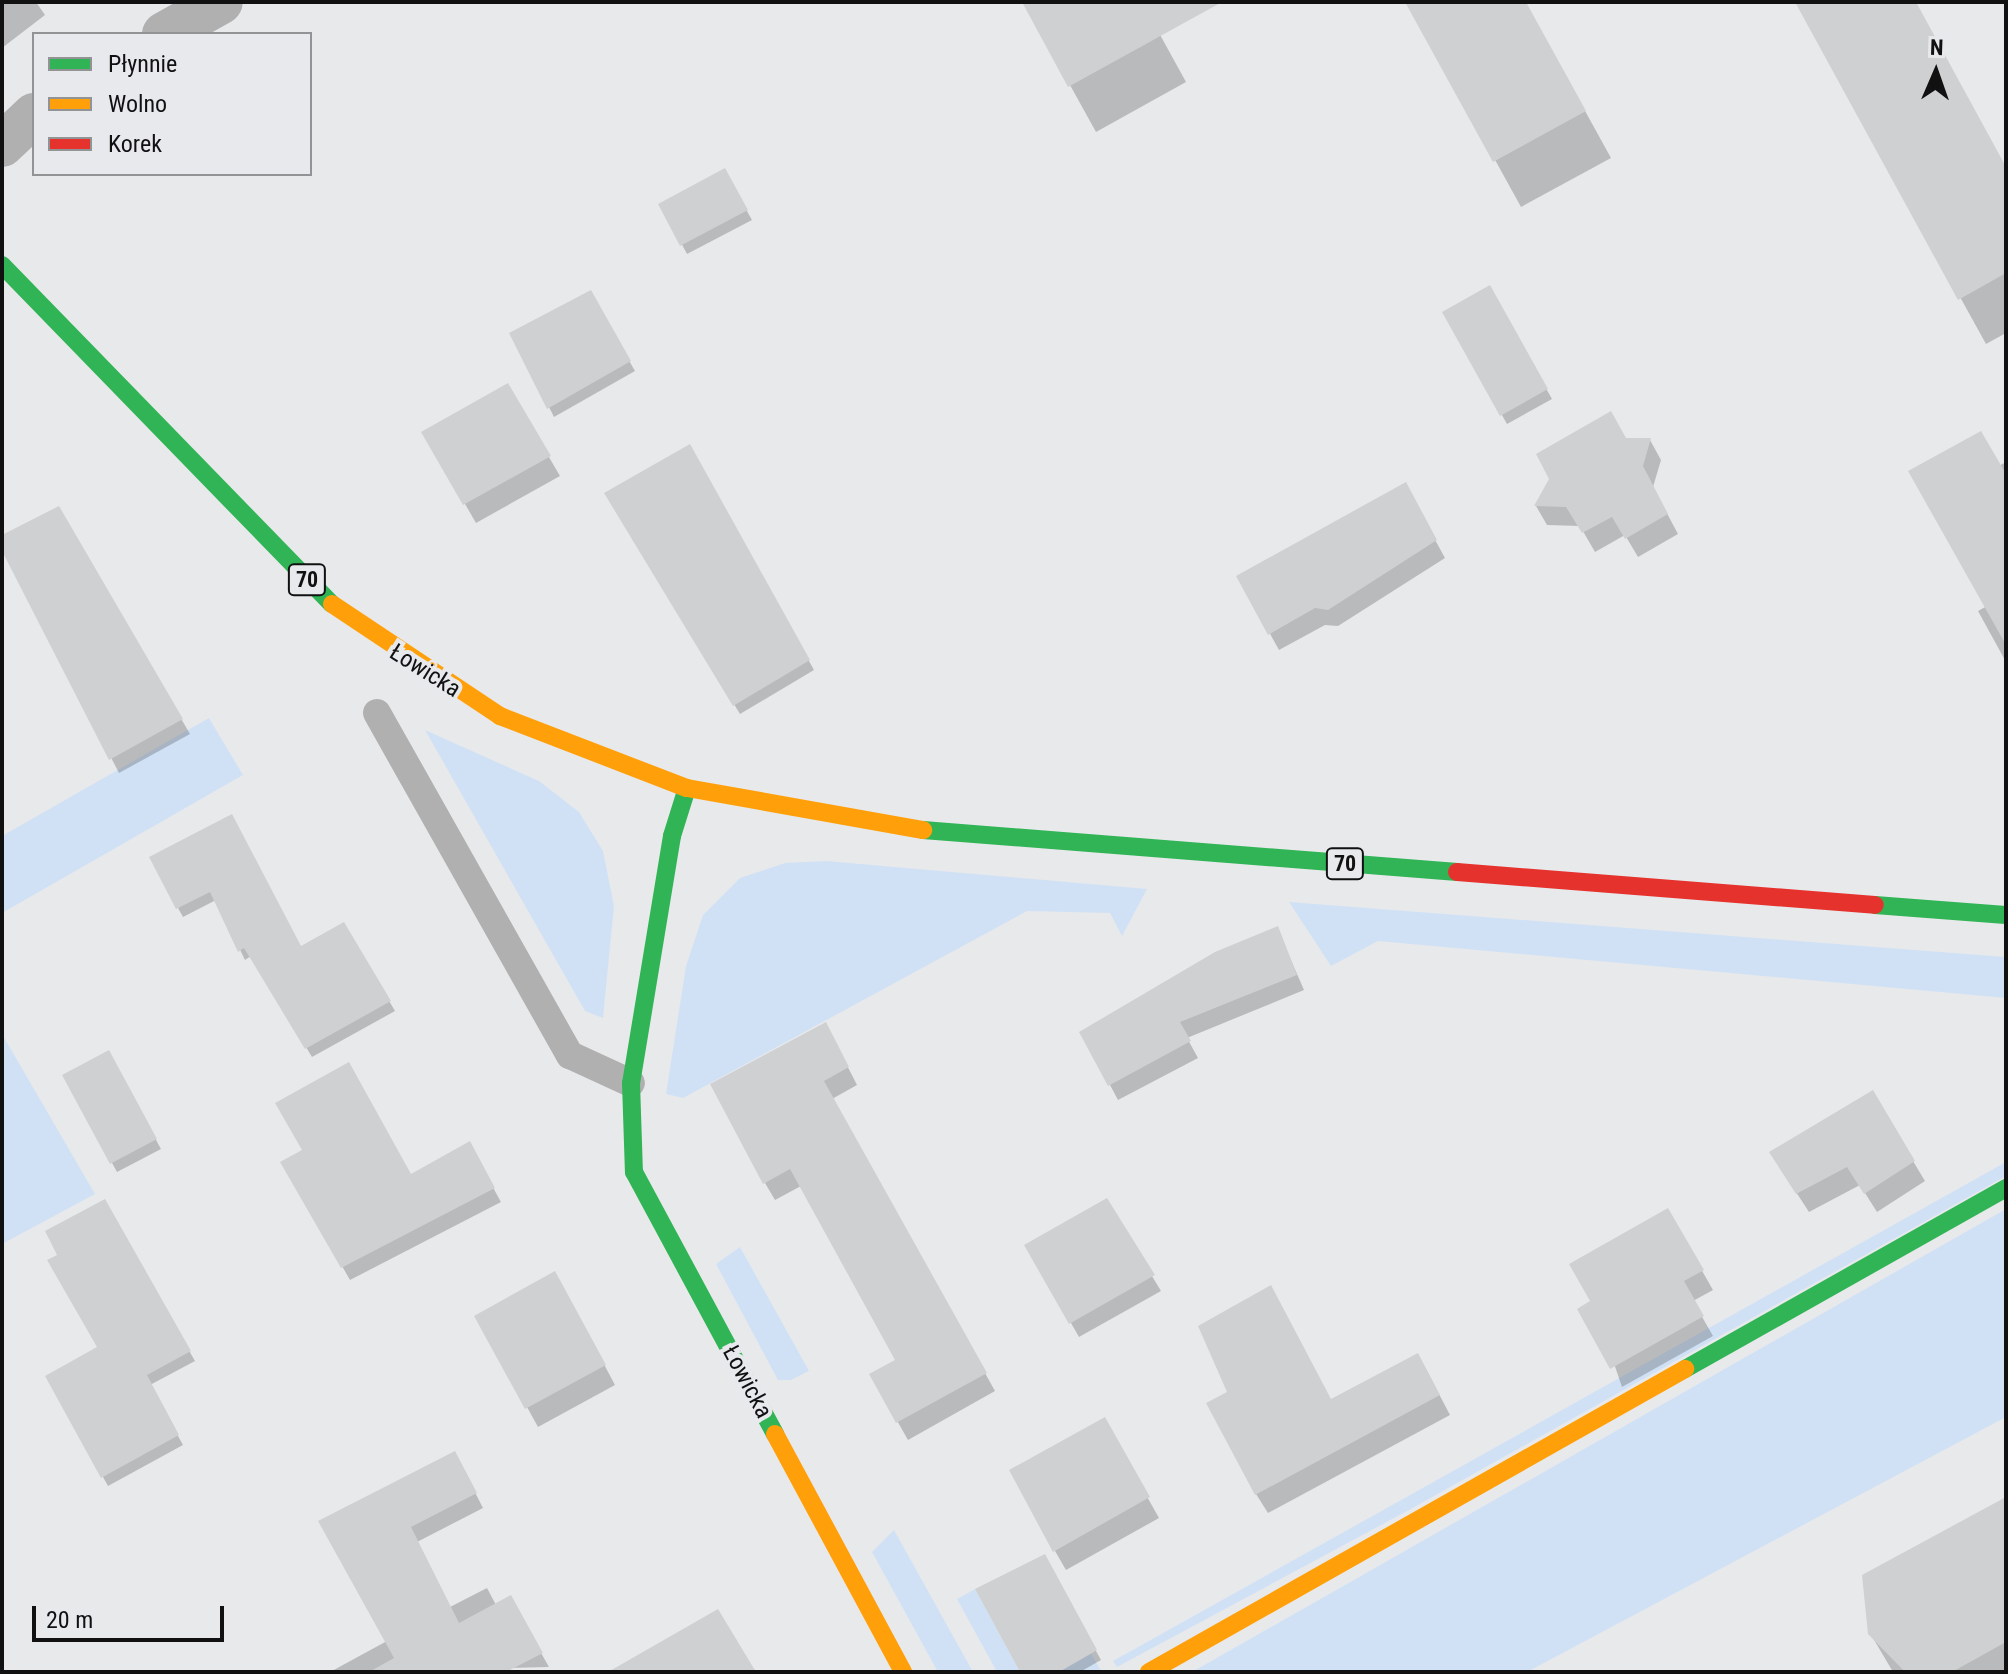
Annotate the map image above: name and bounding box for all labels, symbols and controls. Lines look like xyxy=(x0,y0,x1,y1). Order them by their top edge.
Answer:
legend xyxy=(32,32,312,176)
north arrow xyxy=(1896,32,1976,112)
text: N xyxy=(1930,35,1944,60)
text: Płynnie xyxy=(108,50,177,78)
text: Wolno xyxy=(108,90,167,118)
text: Korek xyxy=(108,130,162,158)
road number: 70 xyxy=(287,562,327,598)
street label: Łowicka xyxy=(384,638,466,704)
road number: 70 xyxy=(1325,846,1365,882)
street label: Łowicka xyxy=(716,1341,778,1423)
scale bar xyxy=(36,1590,228,1640)
text: 20 m xyxy=(46,1606,93,1634)

